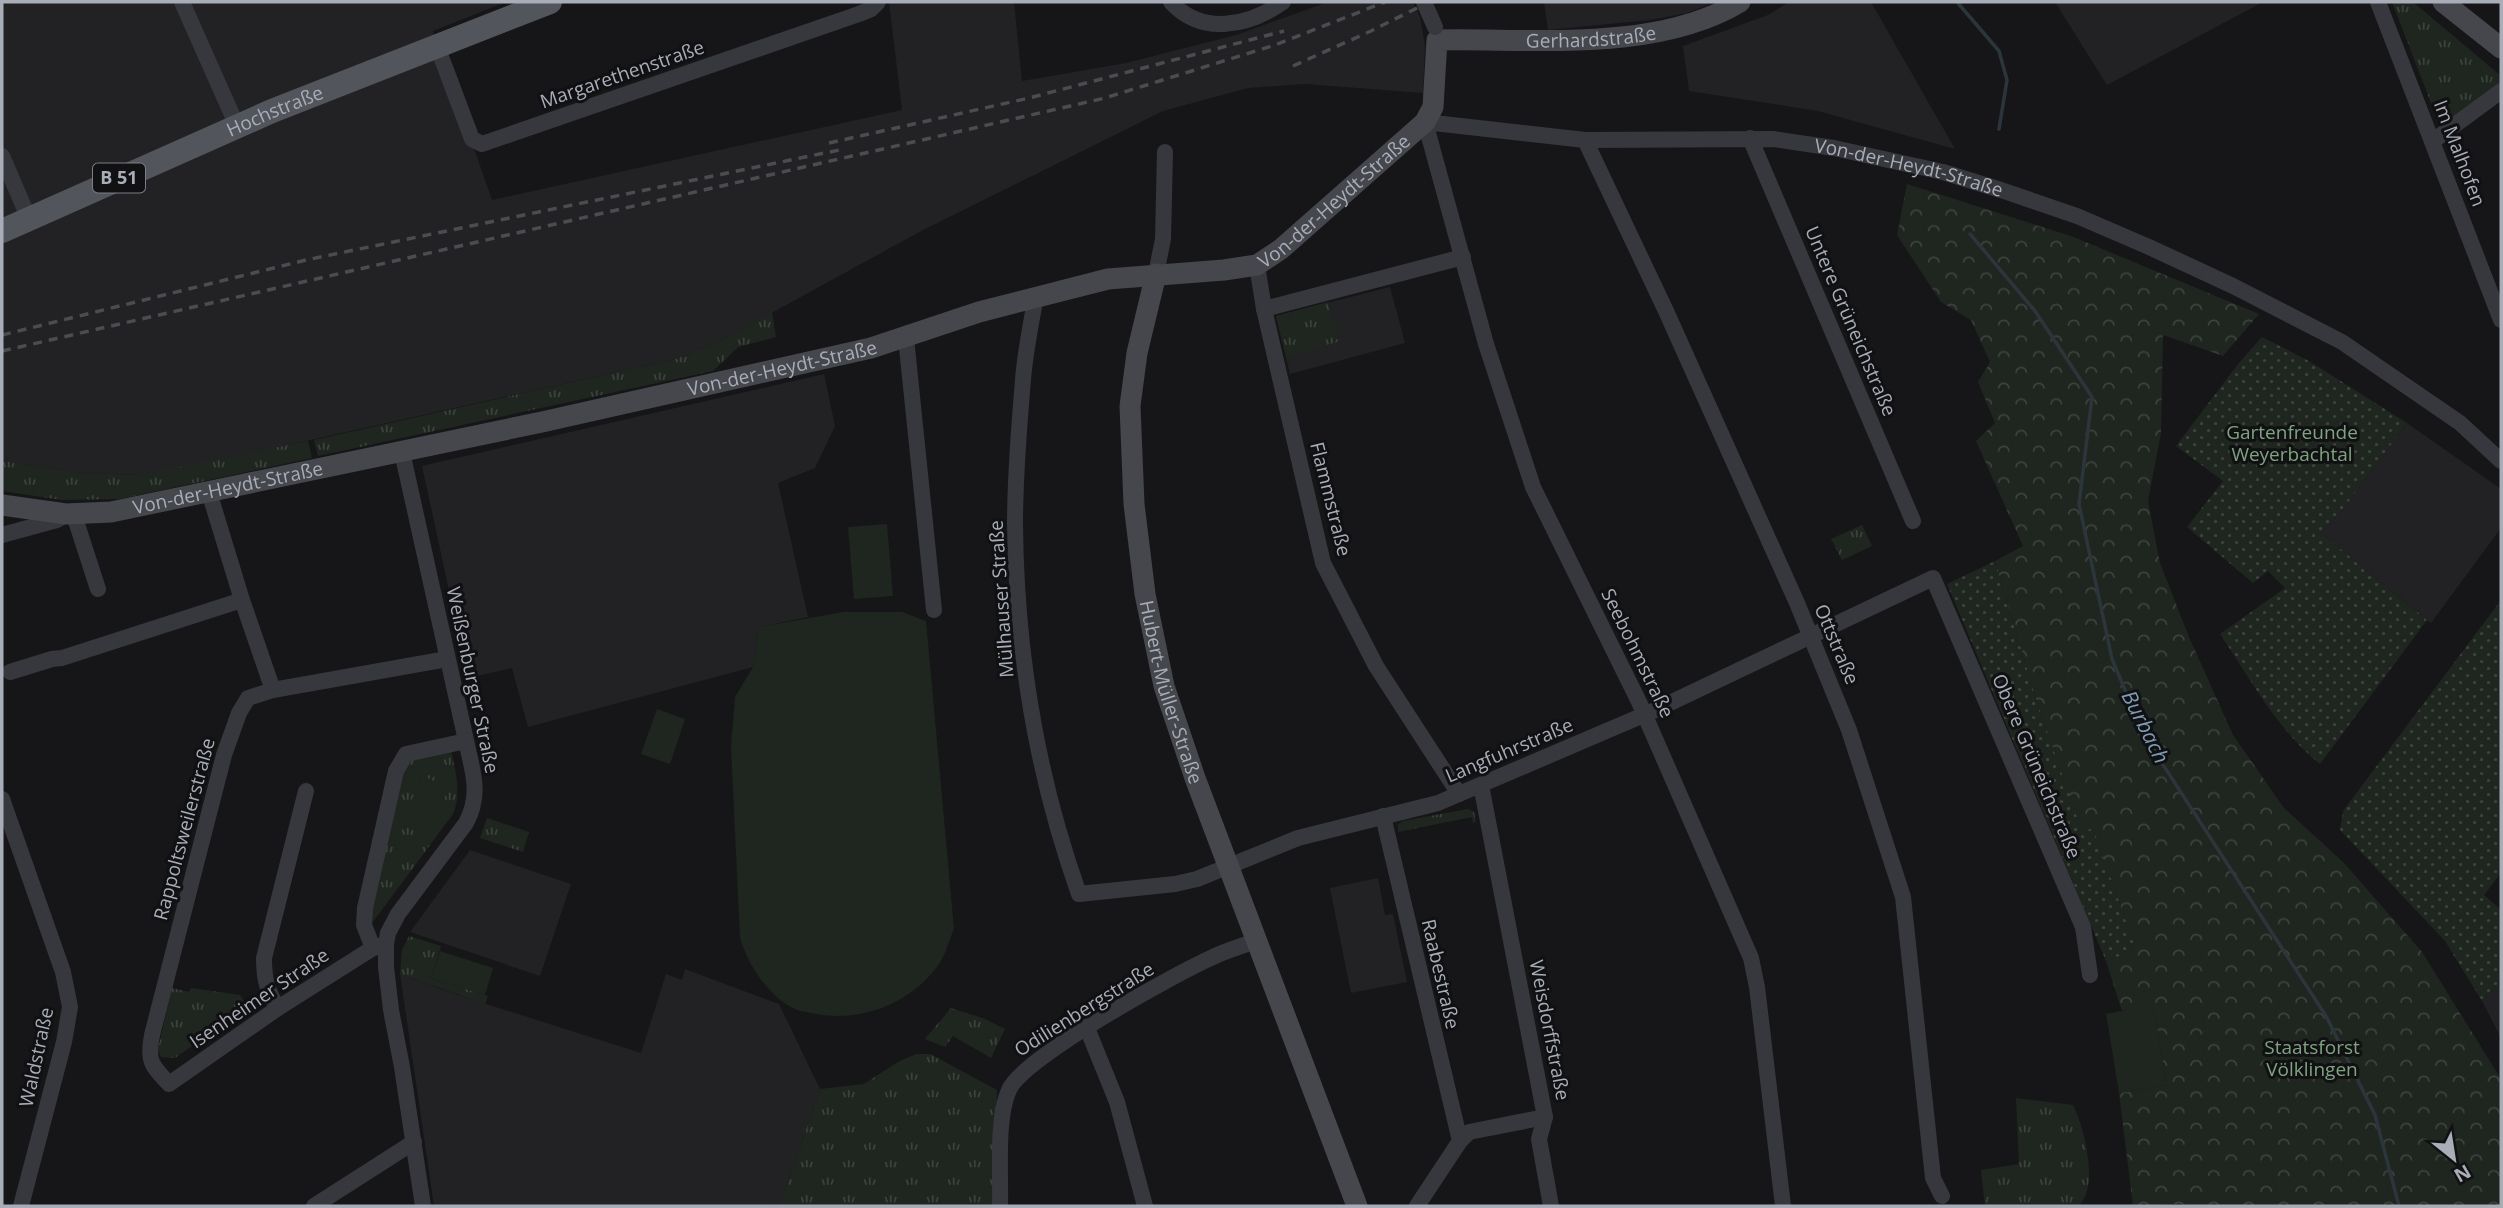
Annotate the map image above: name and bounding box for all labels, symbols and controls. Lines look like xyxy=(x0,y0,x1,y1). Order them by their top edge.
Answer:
street label: Gerhardstraße xyxy=(1526,19,1658,54)
street label: Margarethenstraße xyxy=(536,34,708,114)
street label: Hochstraße xyxy=(222,79,327,143)
street label: Im Malhofen xyxy=(2428,96,2492,210)
street label: Von-der-Heydt-Straße xyxy=(1253,128,1416,274)
street label: Von-der-Heydt-Straße xyxy=(1813,132,2006,203)
road number: B 51 xyxy=(93,163,145,192)
street label: Untere Grüneichstraße xyxy=(1799,222,1903,420)
street label: Von-der-Heydt-Straße xyxy=(685,334,880,402)
park label: Gartenfreunde Weyerbachtal xyxy=(2226,419,2358,467)
street label: Flammstraße xyxy=(1304,439,1358,559)
street label: Von-der-Heydt-Straße xyxy=(130,455,325,520)
street label: Mülhauser Straße xyxy=(983,519,1019,679)
street label: Weißenburger Straße xyxy=(441,584,505,776)
street label: Seebohmstraße xyxy=(1595,584,1681,722)
street label: Hubert-Müller-Straße xyxy=(1134,598,1209,787)
street label: Ottstraße xyxy=(1808,600,1866,688)
street label: Obere Grüneichstraße xyxy=(1986,670,2088,862)
water label: Burbach xyxy=(2116,685,2176,768)
street label: Langfuhrstraße xyxy=(1441,711,1577,789)
street label: Rappoltsweilerstraße xyxy=(147,735,221,923)
street label: Raabestraße xyxy=(1416,917,1466,1031)
street label: Isenheimer Straße xyxy=(184,942,334,1054)
street label: Odilienbergstraße xyxy=(1009,956,1159,1062)
street label: Weisdorffstraße xyxy=(1524,958,1576,1102)
street label: Waldstraße xyxy=(13,1005,59,1109)
park label: Staatsforst Völklingen xyxy=(2264,1034,2360,1082)
north arrow xyxy=(2419,1124,2489,1194)
text: N xyxy=(2449,1159,2476,1189)

